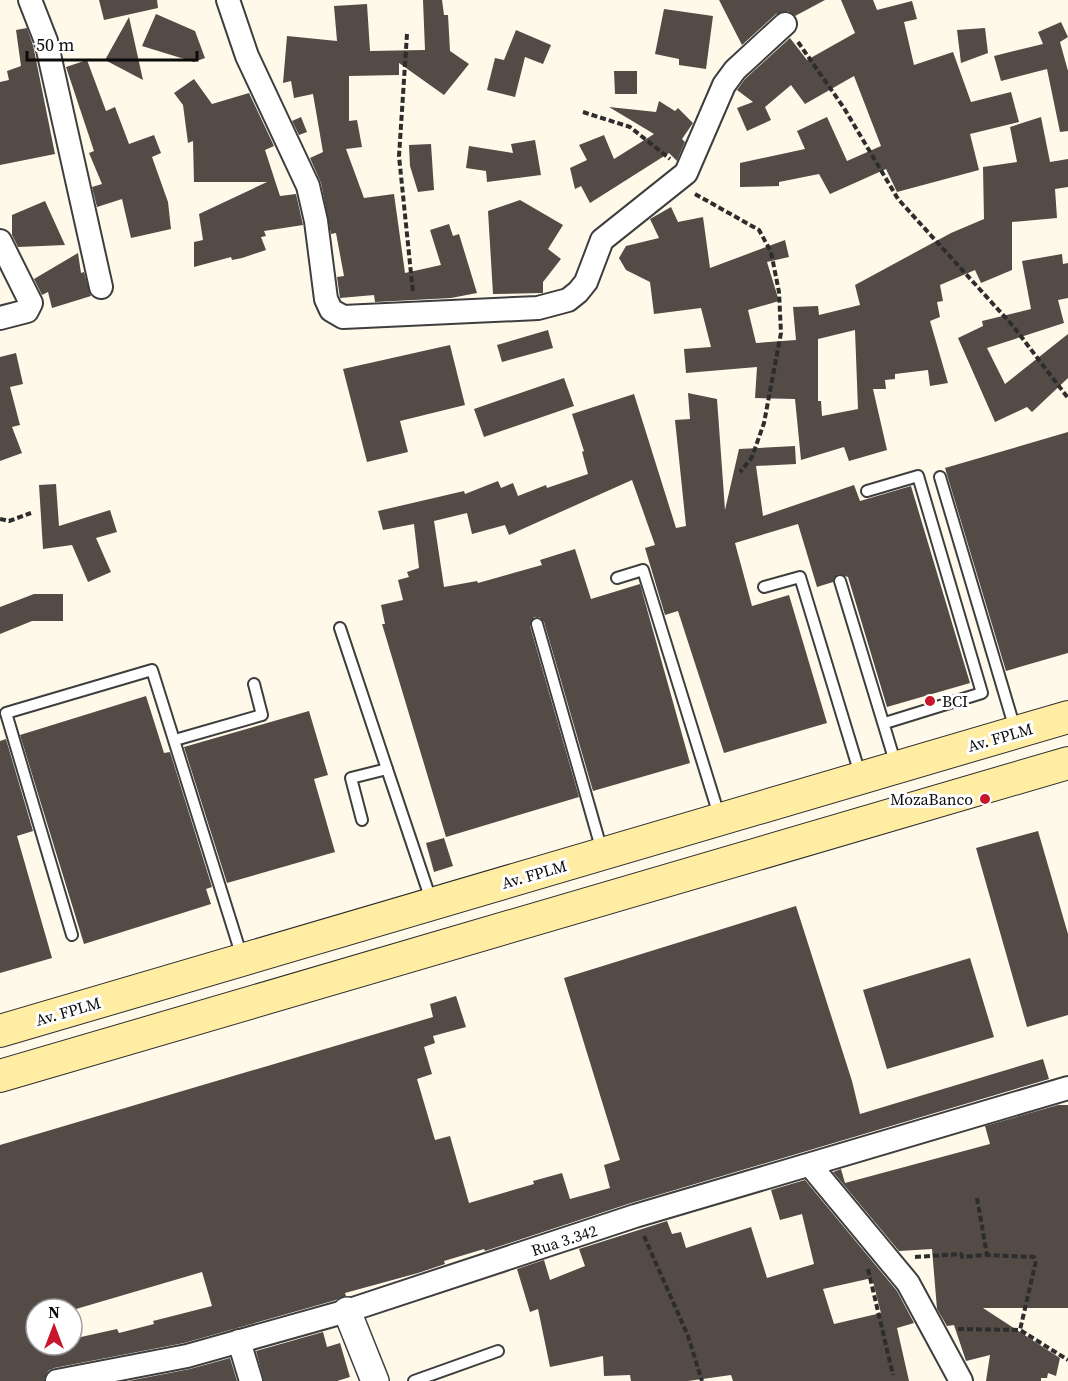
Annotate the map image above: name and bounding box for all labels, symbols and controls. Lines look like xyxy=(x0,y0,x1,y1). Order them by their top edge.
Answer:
scale bar xyxy=(27,24,196,62)
text: 50 m xyxy=(36,32,74,57)
place label: BCI xyxy=(942,690,968,712)
marker: BCI xyxy=(923,694,937,708)
street label: Av. FPLM xyxy=(965,717,1035,757)
place label: MozaBanco xyxy=(890,788,973,810)
marker: MozaBanco xyxy=(978,792,992,806)
street label: Av. FPLM xyxy=(499,854,569,894)
street label: Av. FPLM xyxy=(33,991,103,1031)
street label: Rua 3.342 xyxy=(528,1219,600,1261)
north arrow xyxy=(24,1297,84,1357)
text: N xyxy=(48,1301,60,1323)

